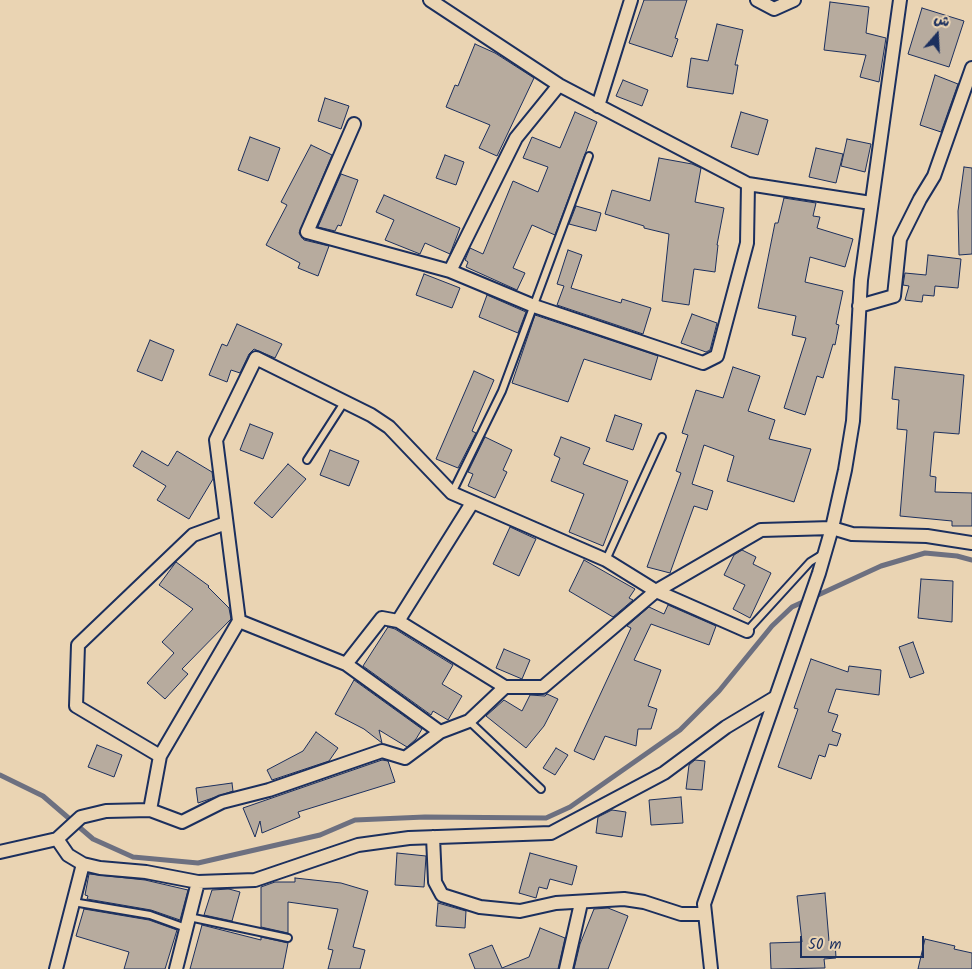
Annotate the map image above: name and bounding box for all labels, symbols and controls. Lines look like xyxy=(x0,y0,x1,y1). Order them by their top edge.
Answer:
text: ش xyxy=(931,8,953,34)
north arrow xyxy=(912,10,962,60)
scale bar xyxy=(802,926,926,958)
text: 50 m xyxy=(808,933,842,957)

